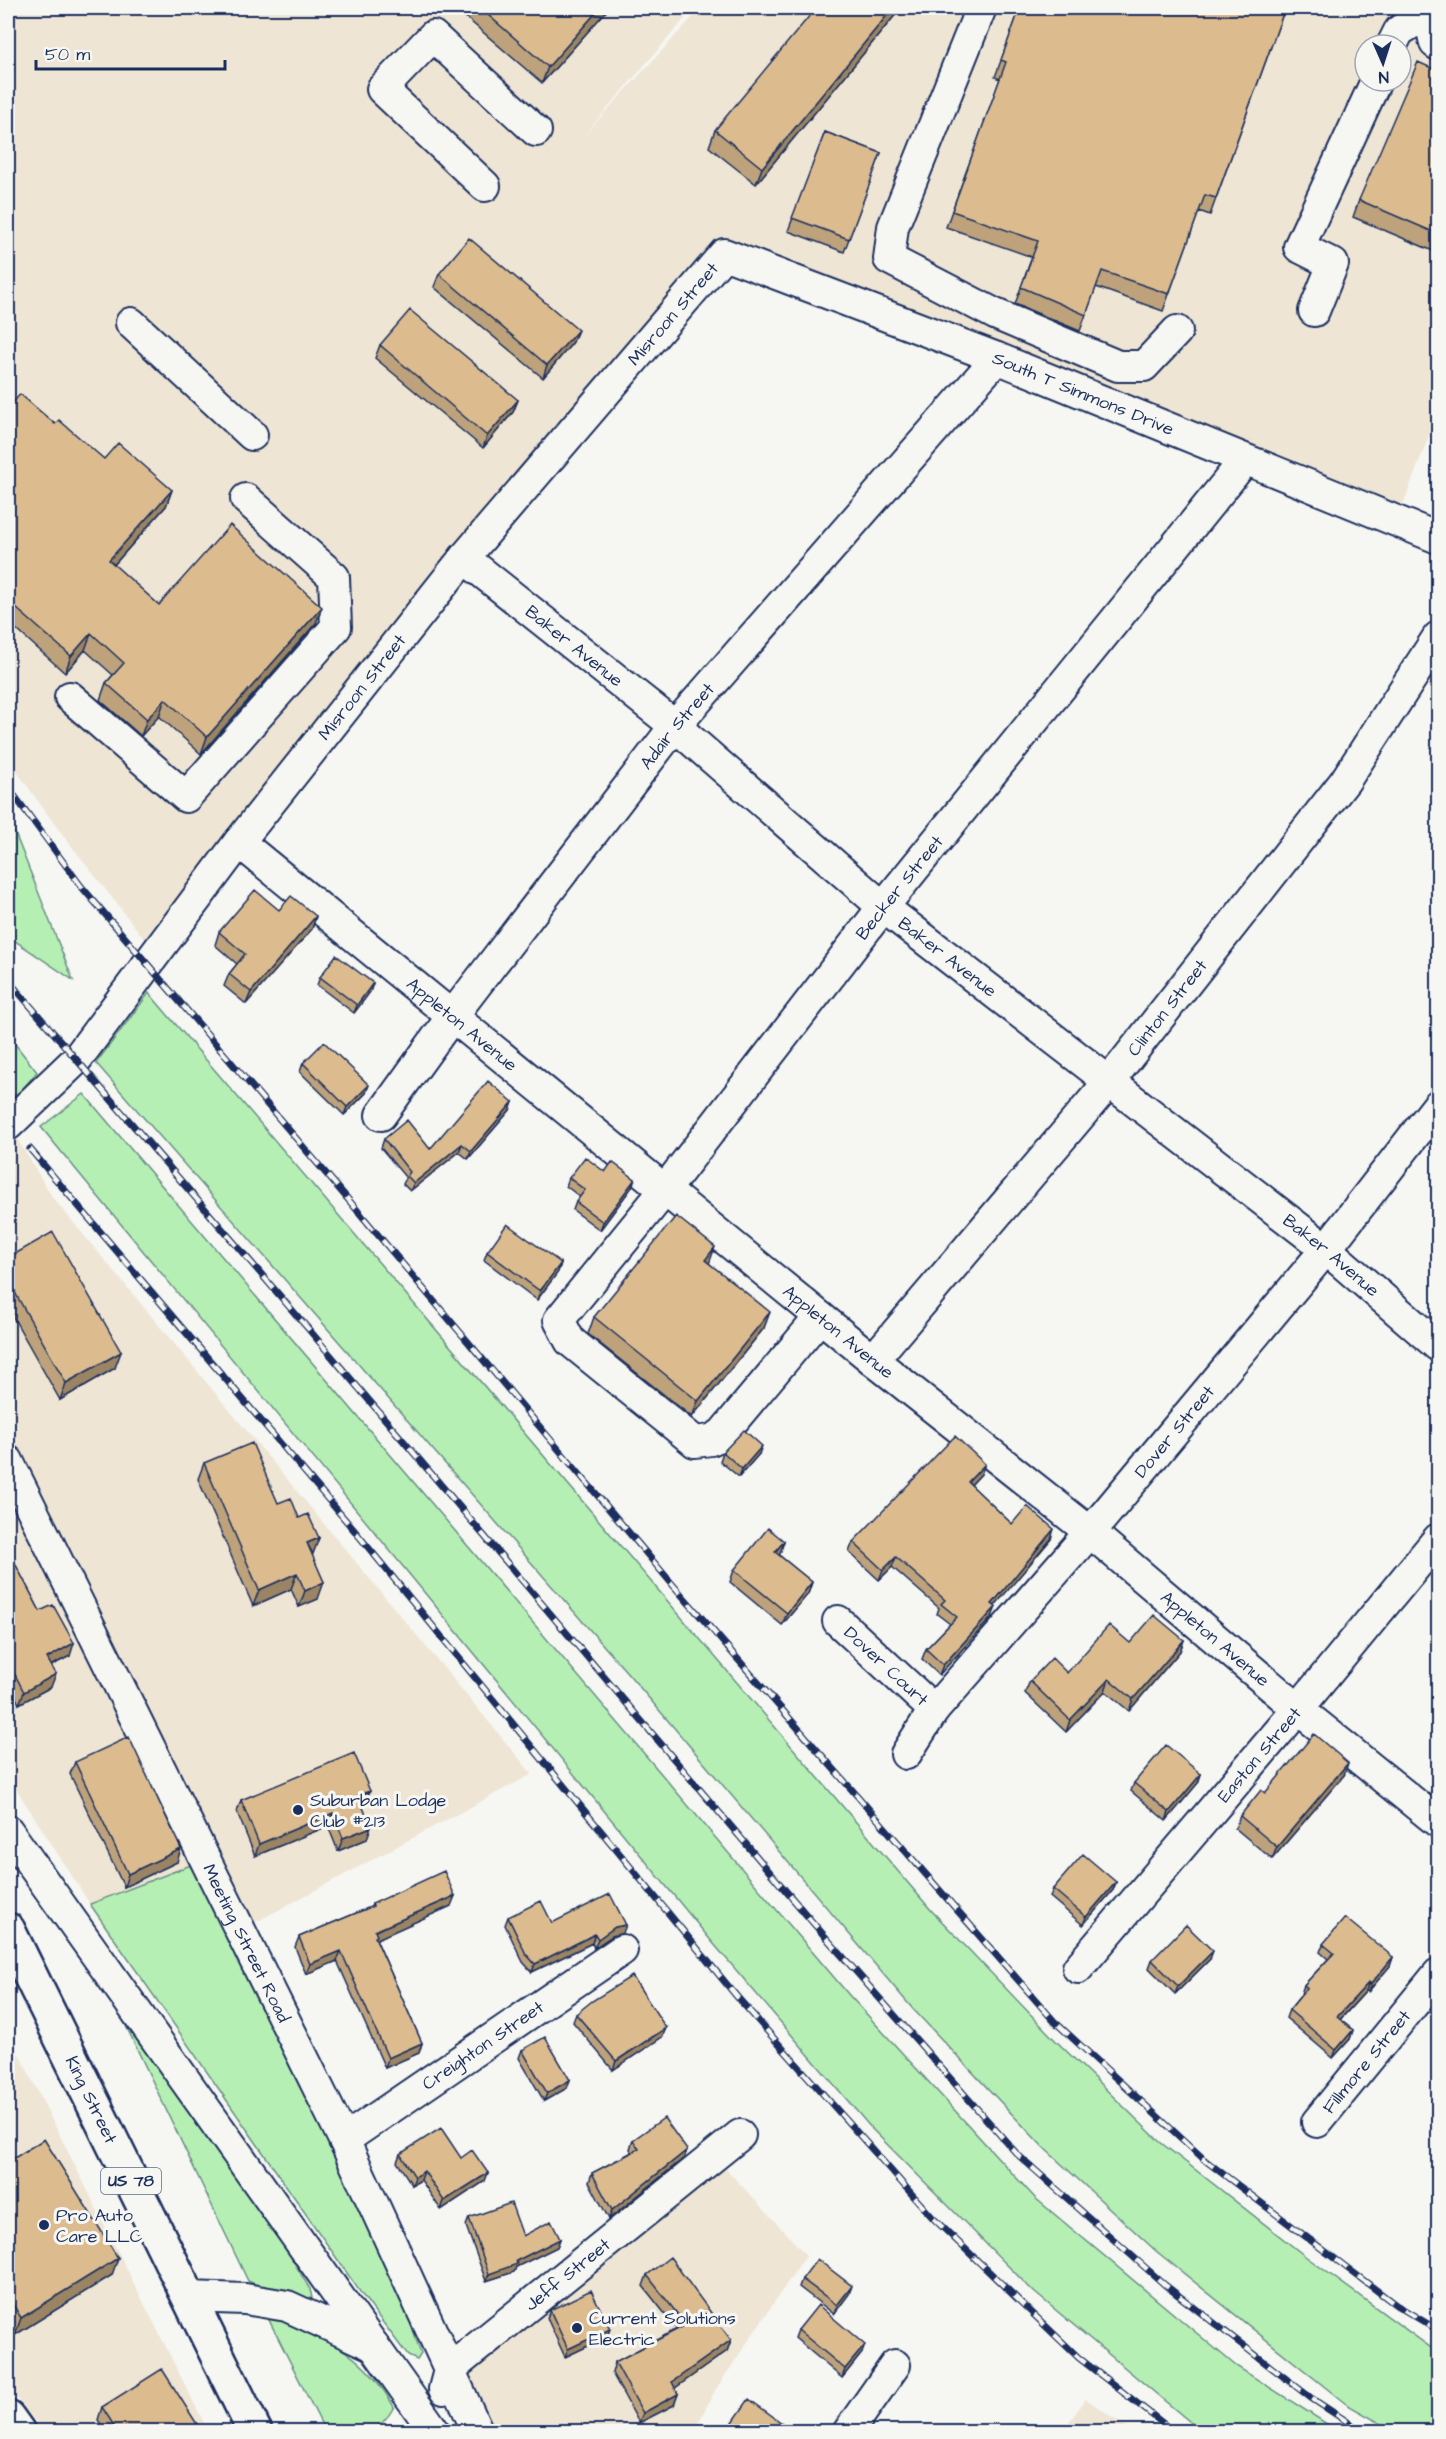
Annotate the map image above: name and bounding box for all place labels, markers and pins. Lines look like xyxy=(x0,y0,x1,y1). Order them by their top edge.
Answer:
place label: Suburban Lodge Club #213 xyxy=(310,1788,446,1834)
marker: Suburban Lodge Club #213 xyxy=(291,1803,305,1817)
place label: Pro Auto Care LLC xyxy=(56,2203,143,2249)
marker: Pro Auto Care LLC xyxy=(37,2218,51,2232)
place label: Current Solutions Electric xyxy=(589,2306,736,2352)
marker: Current Solutions Electric xyxy=(570,2321,584,2335)

